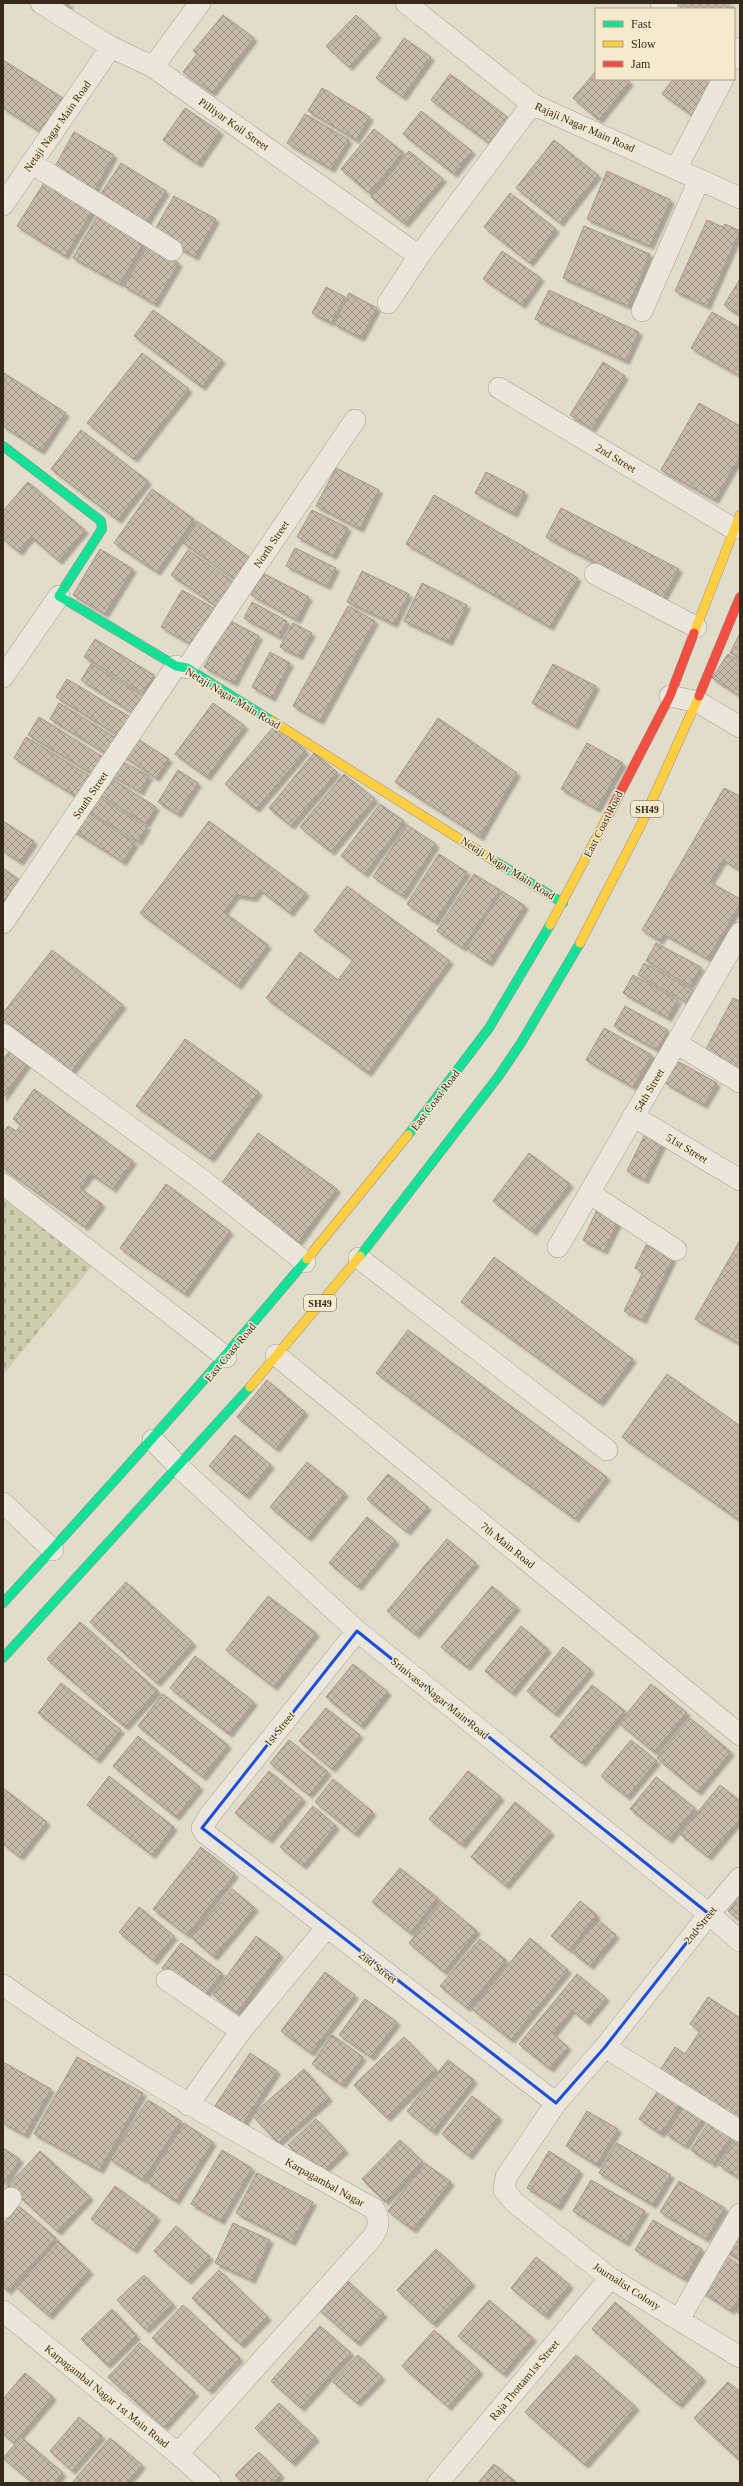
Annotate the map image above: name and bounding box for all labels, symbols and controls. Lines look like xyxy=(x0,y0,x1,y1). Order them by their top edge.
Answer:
legend xyxy=(595,8,735,80)
text: Fast xyxy=(631,17,652,31)
text: Slow xyxy=(631,37,656,51)
text: Jam xyxy=(631,57,651,71)
street label: Netaji Nagar Main Road xyxy=(21,78,93,174)
street label: Pilliyar Koil Street xyxy=(197,95,271,153)
street label: Rajaji Nagar Main Road xyxy=(533,100,637,155)
street label: 2nd Street xyxy=(594,441,638,475)
street label: North Street xyxy=(251,518,291,570)
street label: Netaji Nagar Main Road xyxy=(183,665,283,731)
street label: South Street xyxy=(70,769,110,821)
street label: East Coast Road xyxy=(581,788,625,859)
road number: SH49 xyxy=(631,801,663,817)
street label: Netaji Nagar Main Road xyxy=(459,834,558,902)
street label: 54th Street xyxy=(632,1066,666,1114)
street label: East Coast Road xyxy=(408,1067,462,1133)
street label: 51st Street xyxy=(664,1131,710,1165)
road number: SH49 xyxy=(304,1295,336,1311)
street label: East Coast Road xyxy=(202,1320,258,1384)
street label: 7th Main Road xyxy=(479,1520,538,1571)
street label: Srinivasa Nagar Main Road xyxy=(389,1655,492,1742)
street label: 1st Street xyxy=(261,1709,297,1749)
street label: 2nd Street xyxy=(681,1904,719,1946)
street label: 2nd Street xyxy=(357,1948,399,1986)
street label: Karpagambal Nagar xyxy=(283,2155,367,2209)
street label: Journalist Colony xyxy=(591,2260,663,2313)
street label: Raja Thottam1st Street xyxy=(487,2337,561,2423)
street label: Karpagambal Nagar 1st Main Road xyxy=(42,2342,172,2450)

